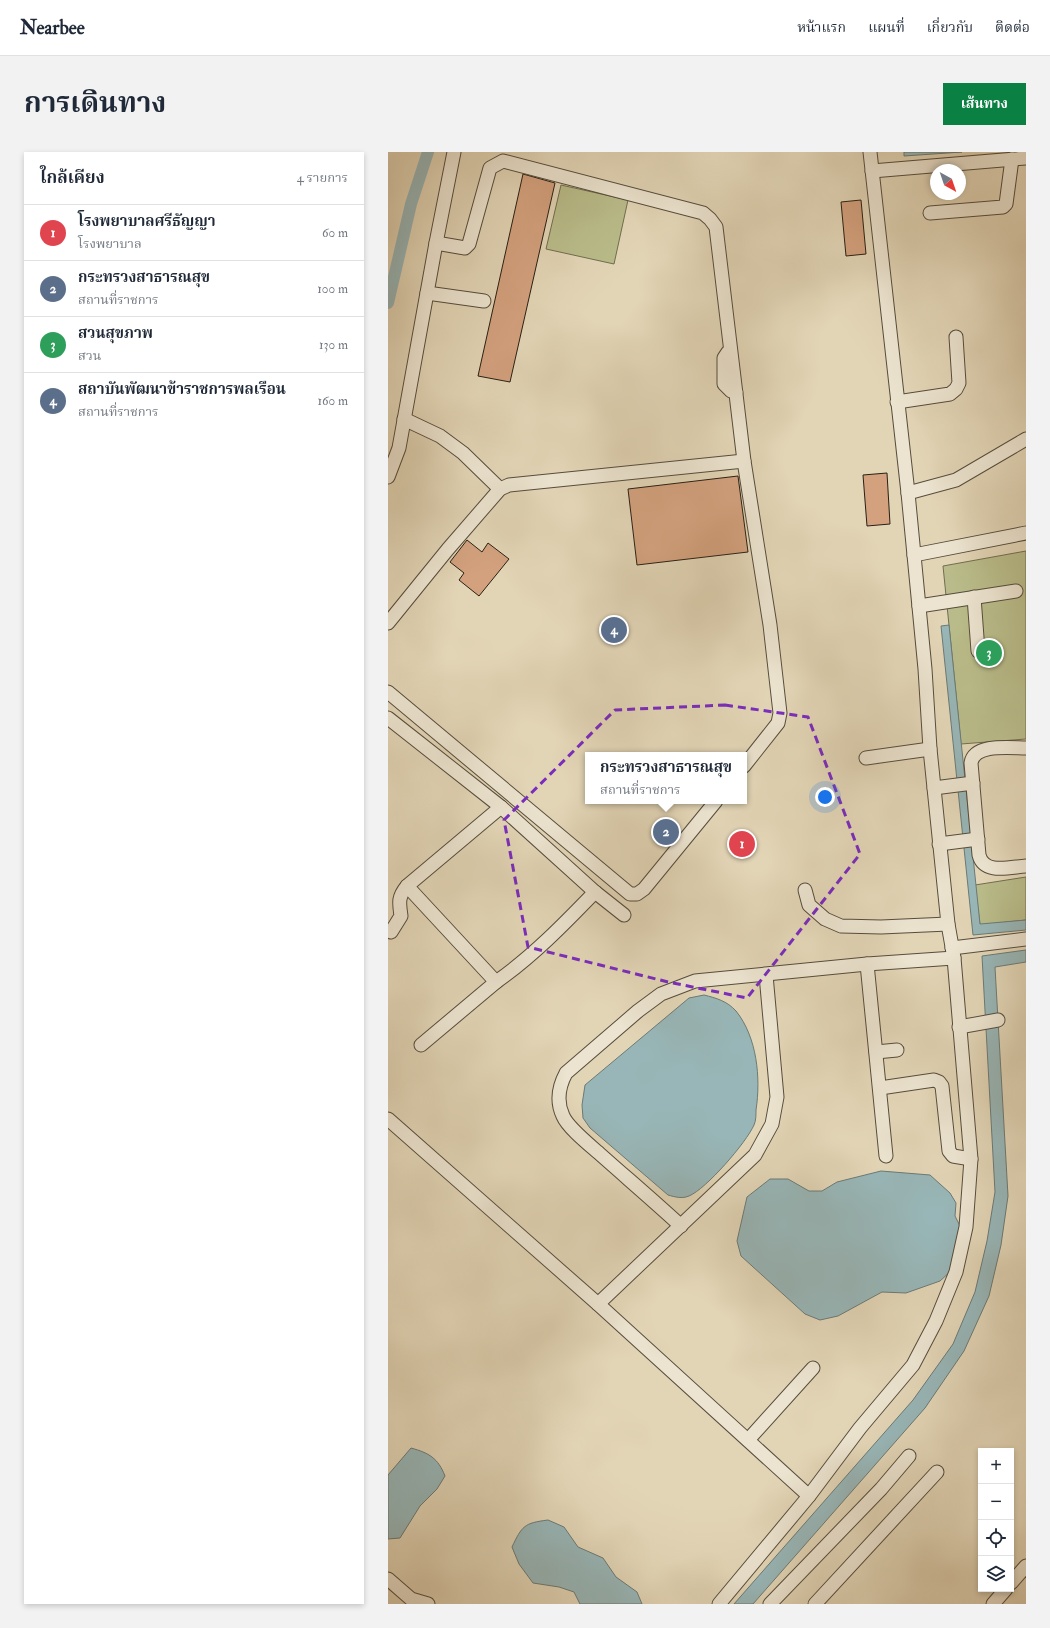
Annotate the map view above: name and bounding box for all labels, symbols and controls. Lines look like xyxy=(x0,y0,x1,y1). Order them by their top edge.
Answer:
text: Nearbee xyxy=(20,16,85,40)
text: หน้าแรก xyxy=(797,19,846,36)
text: แผนที่ xyxy=(868,19,905,36)
text: เกี่ยวกับ xyxy=(927,19,973,36)
text: ติดต่อ xyxy=(995,19,1030,36)
button: เส้นทาง xyxy=(943,83,1026,125)
text: การเดินทาง xyxy=(24,86,166,121)
north arrow xyxy=(930,164,966,200)
text: ใกล้เคียง xyxy=(40,167,105,188)
text: 4 รายการ xyxy=(297,170,348,186)
text: โรงพยาบาลศรีธัญญา xyxy=(78,212,216,231)
text: 1 xyxy=(51,225,55,241)
text: 60 m xyxy=(322,225,348,241)
text: โรงพยาบาล xyxy=(78,236,142,252)
text: กระทรวงสาธารณสุข xyxy=(78,268,210,287)
text: 2 xyxy=(50,281,56,297)
text: 100 m xyxy=(317,281,348,297)
text: สถานที่ราชการ xyxy=(78,292,159,308)
text: สวนสุขภาพ xyxy=(78,324,153,343)
text: 3 xyxy=(51,337,56,353)
text: 130 m xyxy=(319,337,348,353)
text: สวน xyxy=(78,348,101,364)
text: สถาบันพัฒนาข้าราชการพลเรือน xyxy=(78,380,286,399)
text: 4 xyxy=(49,393,57,409)
text: 160 m xyxy=(317,393,348,409)
text: สถานที่ราชการ xyxy=(78,404,159,420)
pin: 4 xyxy=(601,615,627,645)
pin: 3 xyxy=(976,638,1002,668)
popup xyxy=(585,752,747,804)
text: กระทรวงสาธารณสุข xyxy=(600,758,732,777)
text: สถานที่ราชการ xyxy=(600,782,681,798)
your location xyxy=(815,787,835,807)
pin: 2 xyxy=(653,817,679,847)
pin: 1 xyxy=(729,829,755,859)
map controls xyxy=(978,1448,1014,1592)
button: + xyxy=(978,1448,1014,1484)
button: − xyxy=(978,1484,1014,1520)
button: locate xyxy=(978,1520,1014,1556)
button: layers xyxy=(978,1556,1014,1592)

